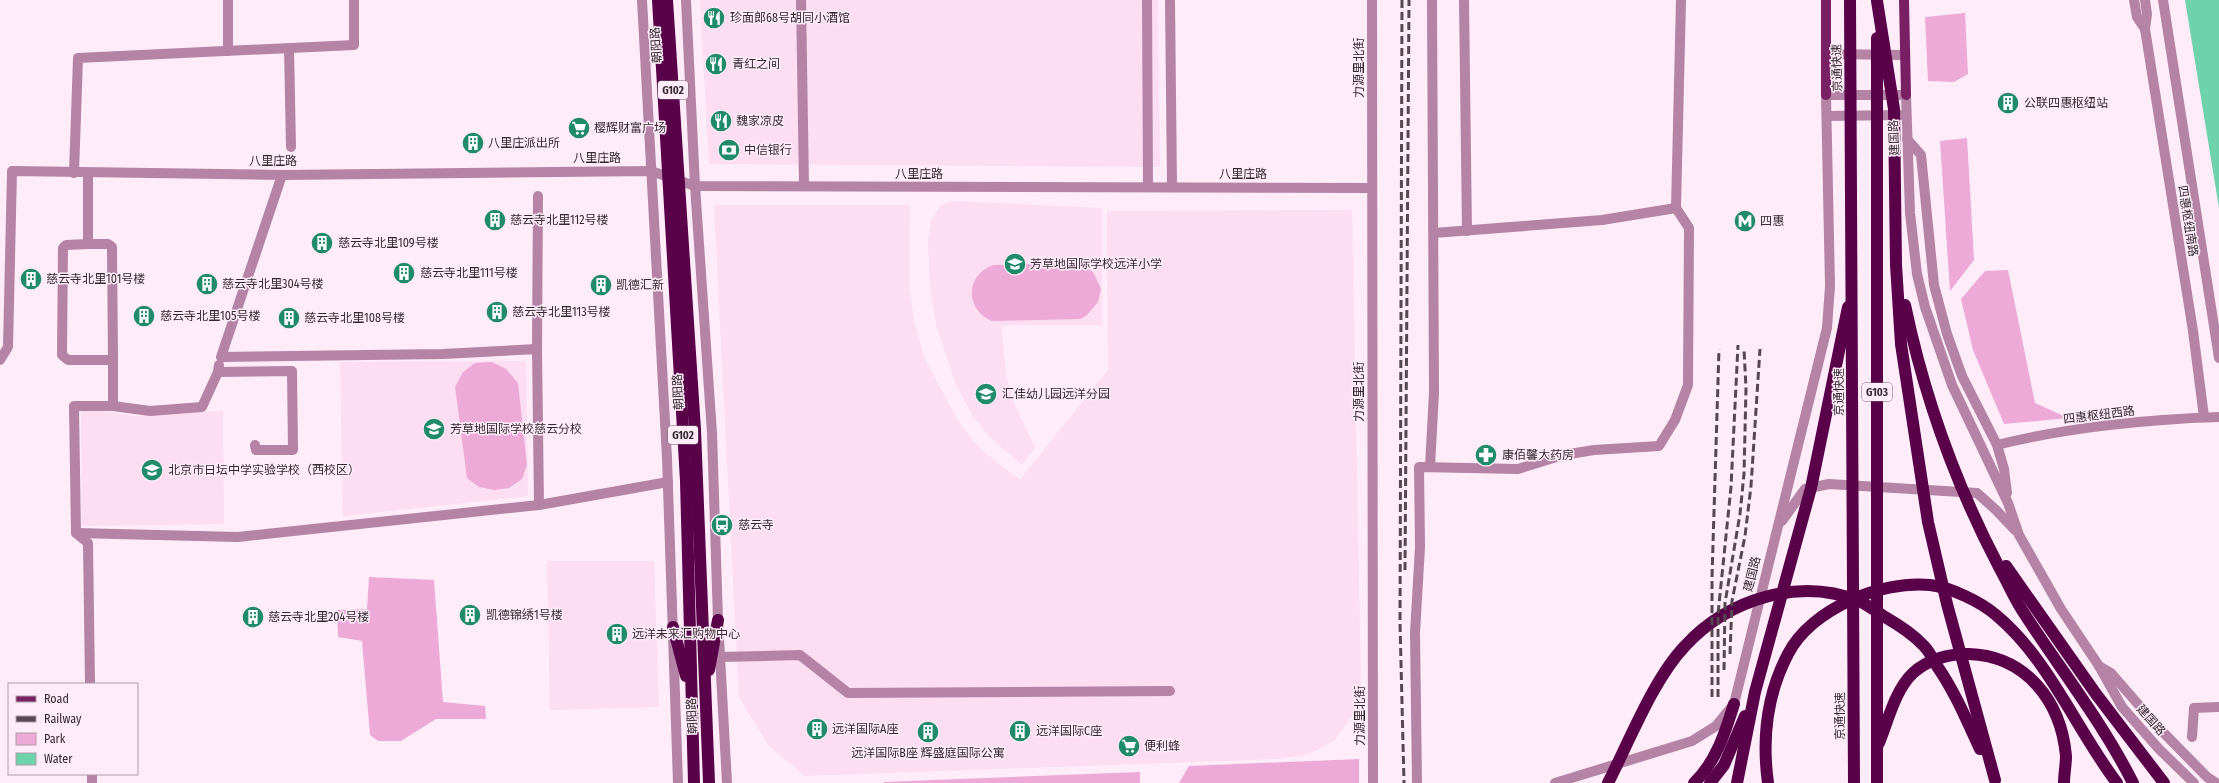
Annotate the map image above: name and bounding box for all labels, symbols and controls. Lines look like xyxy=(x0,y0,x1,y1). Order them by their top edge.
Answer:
restaurant icon: 珍面郎68号胡同小酒馆 xyxy=(701,5,727,31)
place label: 珍面郎68号胡同小酒馆 xyxy=(730,11,850,25)
street label: 朝阳路 xyxy=(648,27,664,63)
street label: 力源里北街 xyxy=(1352,38,1366,98)
street label: 京通快速 xyxy=(1830,44,1844,92)
restaurant icon: 青红之间 xyxy=(703,51,729,77)
place label: 青红之间 xyxy=(732,57,780,71)
road number: G102 xyxy=(658,81,688,99)
building icon: 公联四惠枢纽站 xyxy=(1995,90,2021,116)
place label: 公联四惠枢纽站 xyxy=(2024,96,2108,110)
restaurant icon: 魏家凉皮 xyxy=(708,108,734,134)
place label: 魏家凉皮 xyxy=(736,114,784,128)
supermarket icon: 樱辉财富广场 xyxy=(566,115,592,141)
street label: 建国路 xyxy=(1886,120,1902,156)
place label: 樱辉财富广场 xyxy=(594,121,666,135)
building icon: 八里庄派出所 xyxy=(460,130,486,156)
place label: 八里庄派出所 xyxy=(488,136,560,150)
bank icon: 中信银行 xyxy=(716,137,742,163)
place label: 中信银行 xyxy=(744,143,792,157)
street label: 八里庄路 xyxy=(573,151,621,165)
street label: 八里庄路 xyxy=(249,154,297,168)
street label: 八里庄路 xyxy=(895,167,943,181)
street label: 八里庄路 xyxy=(1219,167,1267,181)
street label: 四惠枢纽南路 xyxy=(2175,184,2201,258)
building icon: 慈云寺北里112号楼 xyxy=(482,207,508,233)
metro station icon: 四惠 xyxy=(1732,208,1758,234)
place label: 慈云寺北里112号楼 xyxy=(510,213,609,227)
place label: 四惠 xyxy=(1760,214,1784,228)
building icon: 慈云寺北里109号楼 xyxy=(309,230,335,256)
place label: 慈云寺北里109号楼 xyxy=(338,236,439,250)
school or university icon: 芳草地国际学校远洋小学 xyxy=(1002,251,1028,277)
place label: 芳草地国际学校远洋小学 xyxy=(1030,257,1162,271)
building icon: 慈云寺北里111号楼 xyxy=(391,260,417,286)
building icon: 慈云寺北里101号楼 xyxy=(18,266,44,292)
place label: 慈云寺北里111号楼 xyxy=(420,266,518,280)
building icon: 慈云寺北里304号楼 xyxy=(194,271,220,297)
place label: 慈云寺北里101号楼 xyxy=(46,272,145,286)
building icon: 凯德汇新 xyxy=(588,272,614,298)
place label: 慈云寺北里304号楼 xyxy=(222,277,323,291)
place label: 凯德汇新 xyxy=(616,278,664,292)
building icon: 慈云寺北里113号楼 xyxy=(484,299,510,325)
building icon: 慈云寺北里105号楼 xyxy=(131,303,157,329)
building icon: 慈云寺北里108号楼 xyxy=(276,305,302,331)
place label: 慈云寺北里113号楼 xyxy=(512,305,611,319)
place label: 慈云寺北里105号楼 xyxy=(160,309,260,323)
place label: 慈云寺北里108号楼 xyxy=(304,311,405,325)
street label: 力源里北街 xyxy=(1352,362,1366,422)
street label: 京通快速 xyxy=(1832,368,1846,416)
street label: 朝阳路 xyxy=(670,374,686,410)
school or university icon: 汇佳幼儿园远洋分园 xyxy=(973,381,999,407)
road number: G103 xyxy=(1862,383,1892,401)
place label: 汇佳幼儿园远洋分园 xyxy=(1002,387,1110,401)
street label: 四惠枢纽西路 xyxy=(2062,404,2136,426)
school or university icon: 芳草地国际学校慈云分校 xyxy=(421,416,447,442)
place label: 芳草地国际学校慈云分校 xyxy=(450,422,582,436)
road number: G102 xyxy=(668,426,698,444)
pharmacy icon: 康佰馨大药房 xyxy=(1473,442,1499,468)
place label: 康佰馨大药房 xyxy=(1502,448,1574,462)
school or university icon: 北京市日坛中学实验学校（西校区） xyxy=(139,457,165,483)
place label: 北京市日坛中学实验学校（西校区） xyxy=(168,463,360,477)
bus stop icon: 慈云寺 xyxy=(709,512,735,538)
place label: 慈云寺 xyxy=(738,518,774,532)
street label: 建国路 xyxy=(1741,555,1763,593)
building icon: 凯德锦绣1号楼 xyxy=(457,602,483,628)
building icon: 慈云寺北里204号楼 xyxy=(240,604,266,630)
place label: 凯德锦绣1号楼 xyxy=(486,608,563,622)
place label: 慈云寺北里204号楼 xyxy=(268,610,369,624)
building icon: 远洋未来汇购物中心 xyxy=(604,621,630,647)
place label: 远洋未来汇购物中心 xyxy=(632,627,740,641)
legend xyxy=(8,683,138,775)
street label: 力源里北街 xyxy=(1353,686,1367,746)
text: Road xyxy=(44,692,69,706)
street label: 京通快速 xyxy=(1833,692,1847,740)
street label: 朝阳路 xyxy=(684,698,700,734)
street label: 建国路 xyxy=(2134,702,2168,738)
text: Railway xyxy=(44,712,82,726)
building icon: 远洋国际A座 xyxy=(804,716,830,742)
building icon: 远洋国际C座 xyxy=(1007,718,1033,744)
building icon: 远洋国际B座 辉盛庭国际公寓 xyxy=(915,719,941,745)
place label: 远洋国际A座 xyxy=(832,722,898,736)
place label: 远洋国际C座 xyxy=(1036,724,1102,738)
text: Park xyxy=(44,732,66,746)
supermarket icon: 便利蜂 xyxy=(1116,733,1142,759)
place label: 便利蜂 xyxy=(1144,739,1180,753)
place label: 远洋国际B座 辉盛庭国际公寓 xyxy=(851,746,1005,760)
text: Water xyxy=(44,752,73,766)

